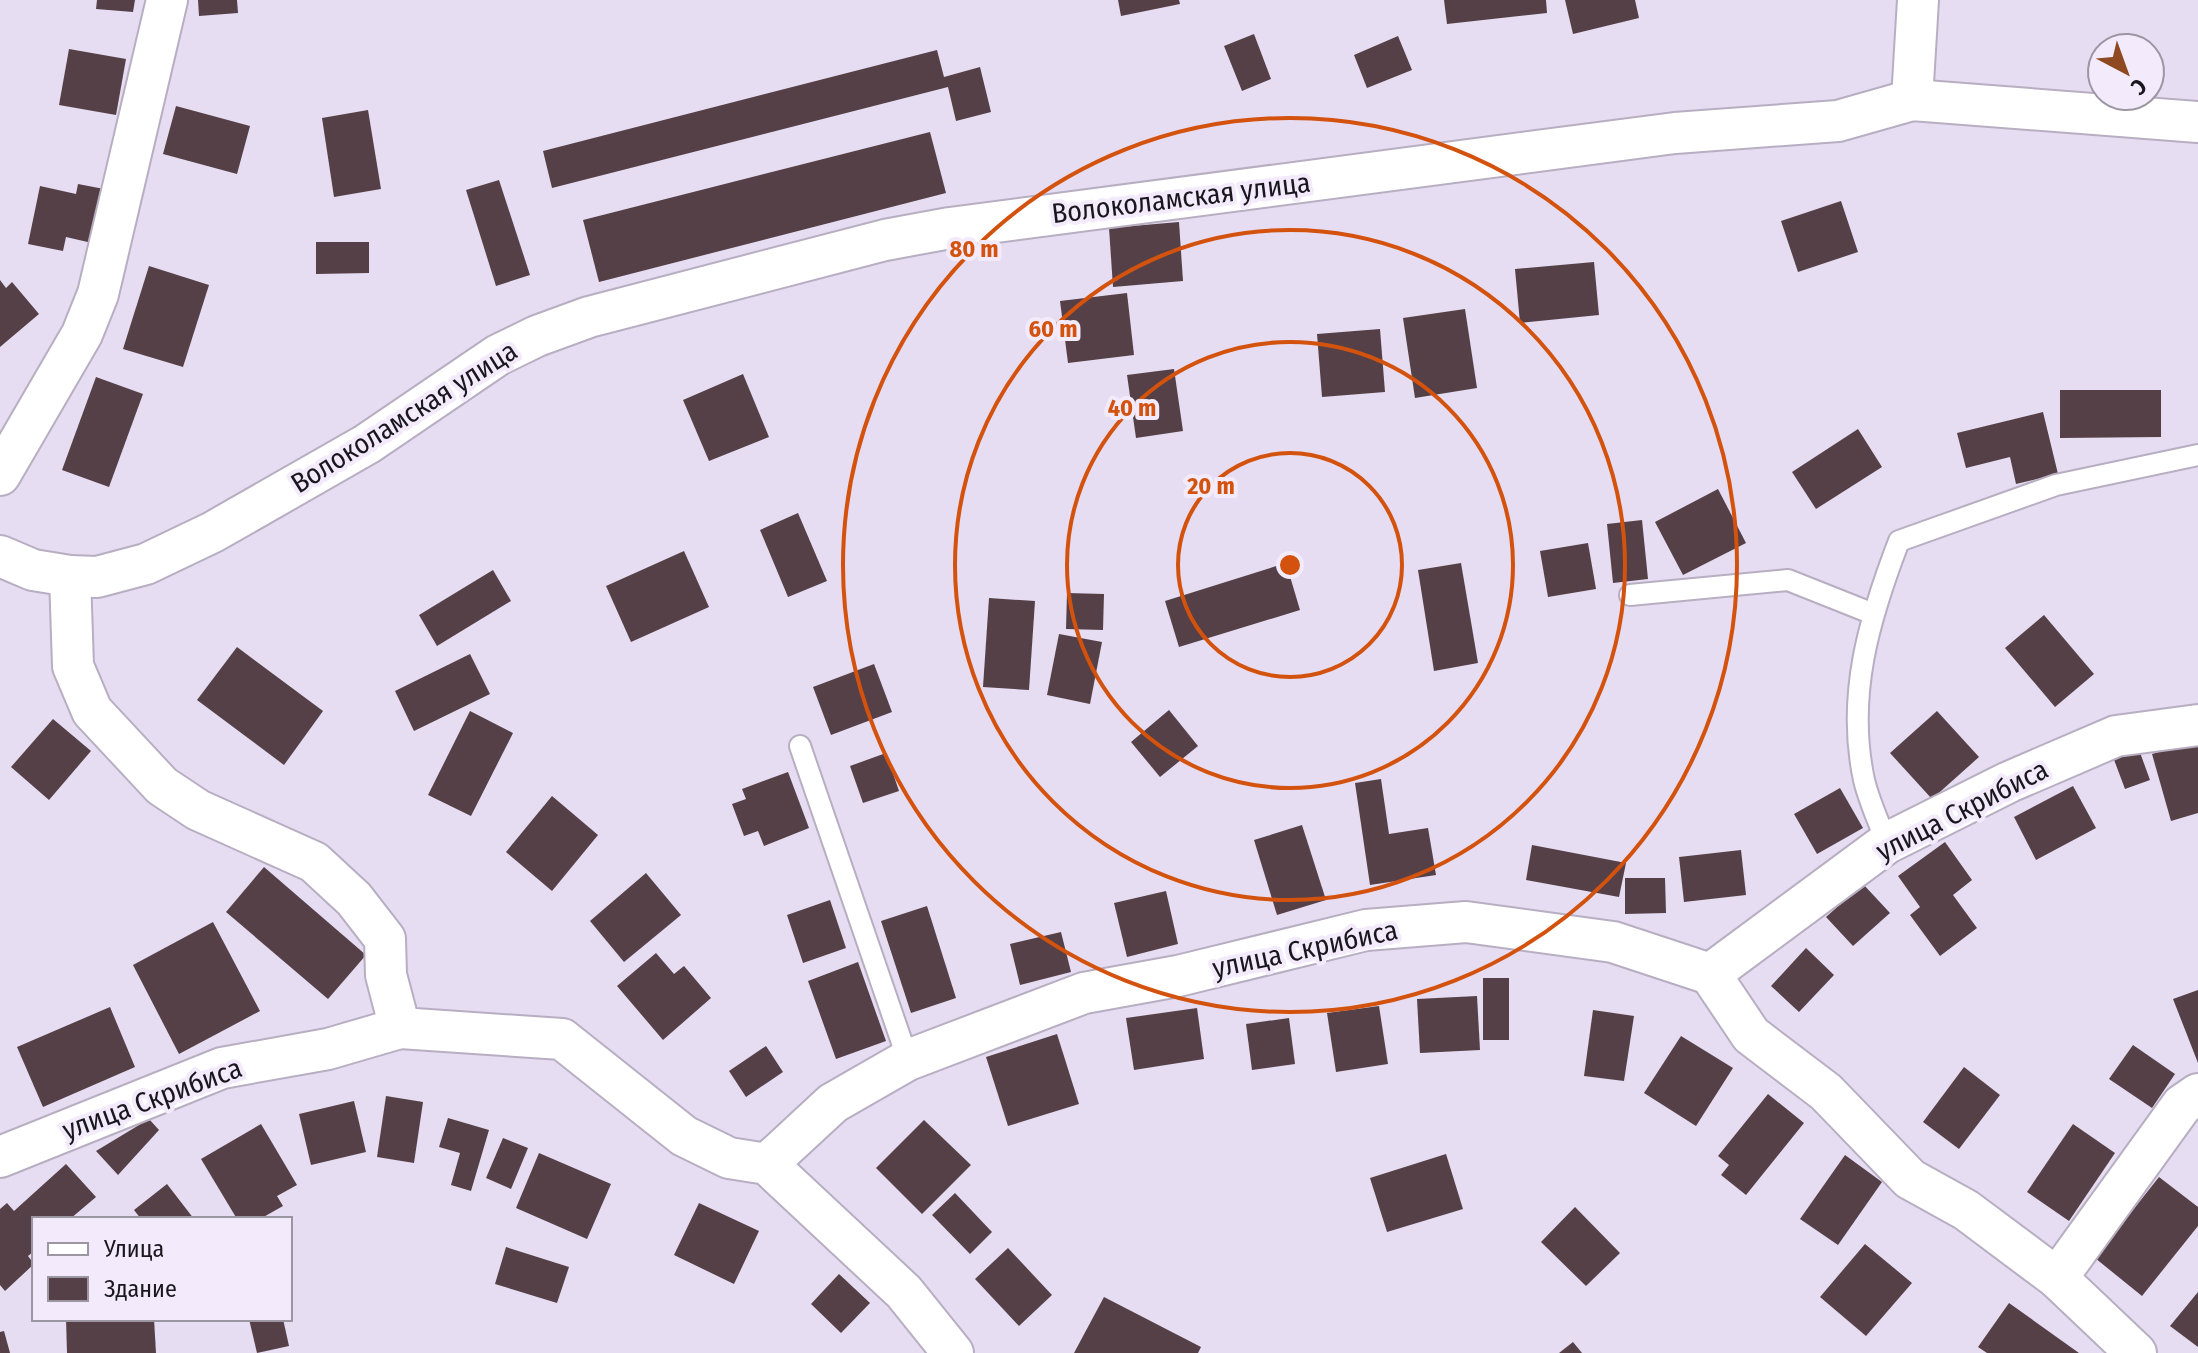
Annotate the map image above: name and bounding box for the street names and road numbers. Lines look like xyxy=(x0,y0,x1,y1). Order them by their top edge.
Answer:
street label: Волоколамская улица xyxy=(1050,166,1312,230)
street label: Волоколамская улица xyxy=(285,334,523,500)
street label: улица Скрибиса xyxy=(1870,752,2054,868)
street label: улица Скрибиса xyxy=(1209,913,1401,985)
street label: улица Скрибиса xyxy=(58,1051,246,1147)

